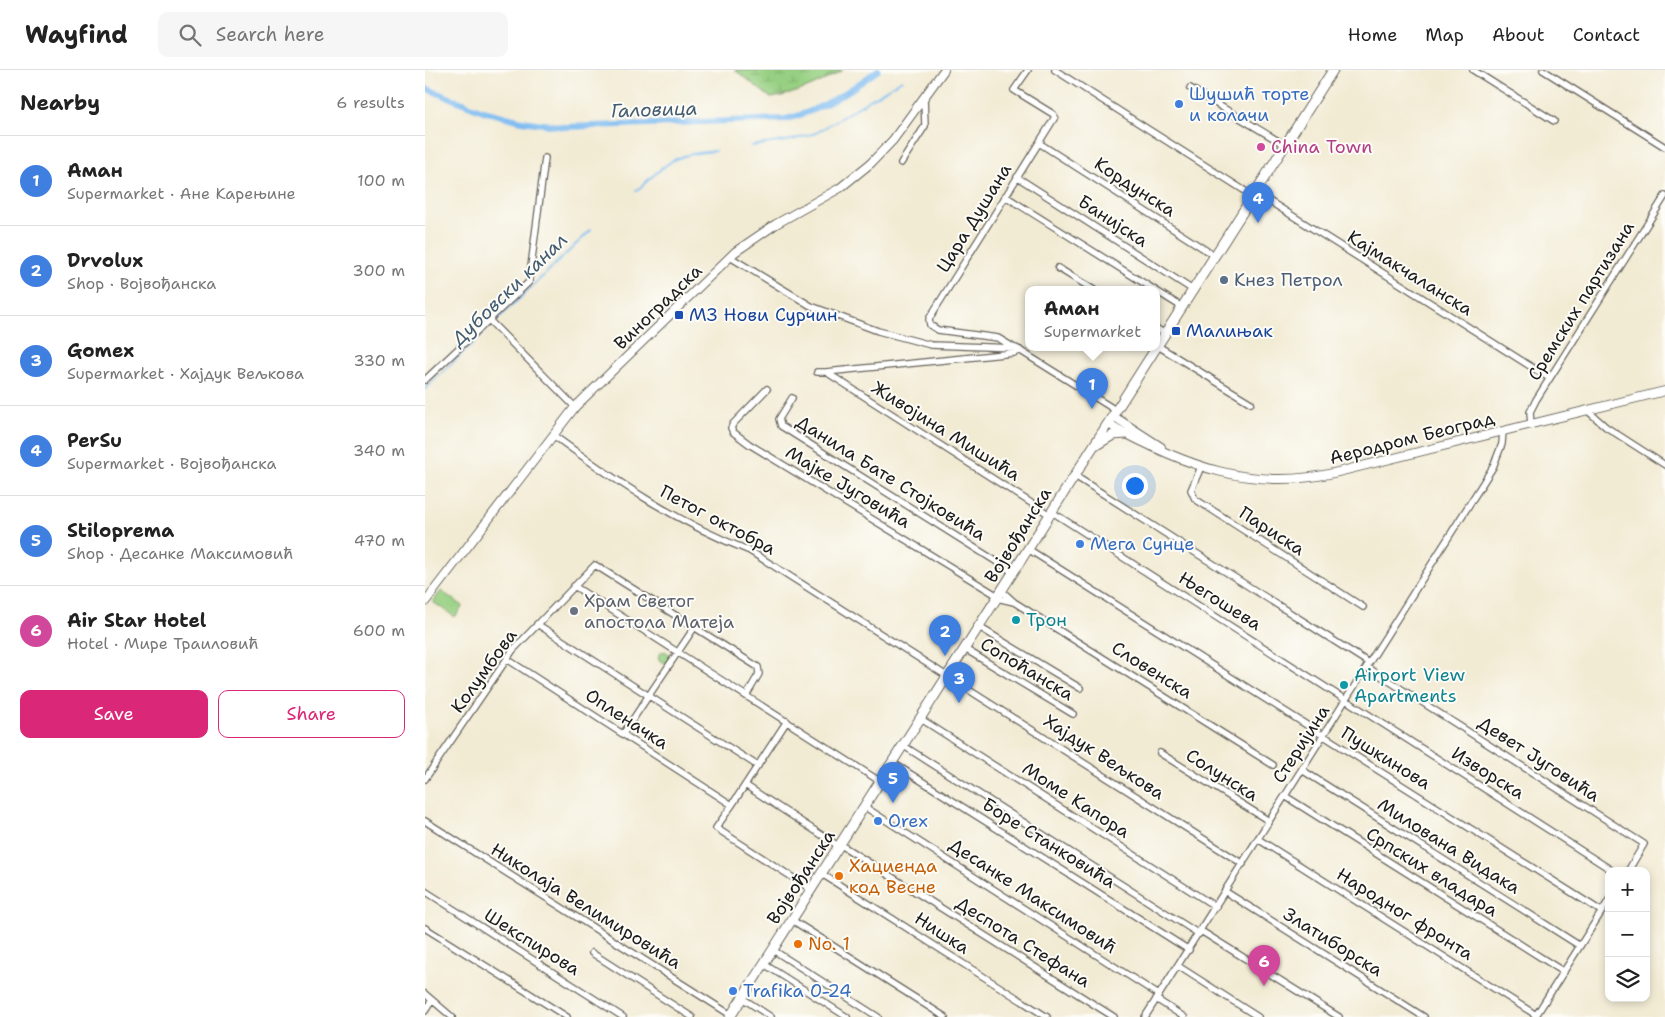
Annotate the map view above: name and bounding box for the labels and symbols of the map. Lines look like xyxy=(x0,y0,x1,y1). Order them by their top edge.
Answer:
place label: Шушић торте и колачи xyxy=(1189,82,1309,127)
water label: Галовица xyxy=(610,95,698,124)
marker: Шушић торте и колачи xyxy=(1173,98,1185,110)
place label: China Town xyxy=(1271,135,1372,159)
marker: China Town xyxy=(1255,141,1267,153)
street label: Кордунска xyxy=(1090,152,1180,222)
street label: Цара Душана xyxy=(931,159,1017,277)
pin: 4 xyxy=(1242,182,1274,223)
street label: Банијска xyxy=(1073,189,1153,253)
street label: Сремских партизана xyxy=(1522,217,1640,385)
street label: Кајмакчаланска xyxy=(1343,225,1477,321)
water label: Дубовски канал xyxy=(445,227,573,352)
street label: Виноградска xyxy=(609,259,707,355)
place label: Кнез Петрол xyxy=(1234,268,1343,292)
marker: Кнез Петрол xyxy=(1218,274,1230,286)
place label: МЗ Нови Сурчин xyxy=(689,303,838,327)
marker: МЗ Нови Сурчин xyxy=(673,309,685,321)
place label: Малињак xyxy=(1186,319,1273,343)
marker: Малињак xyxy=(1170,325,1182,337)
pin: 1 xyxy=(1076,368,1108,409)
street label: Живојина Мишића xyxy=(867,376,1025,486)
street label: Аеродром Београд xyxy=(1327,406,1498,470)
street label: Данила Бате Стојковића xyxy=(792,410,990,546)
street label: Мајке Југовића xyxy=(781,440,915,534)
your location xyxy=(1122,473,1148,499)
street label: Петог октобра xyxy=(656,479,780,561)
street label: Војвођанска xyxy=(979,483,1057,587)
street label: Париска xyxy=(1234,501,1310,561)
place label: Мега Сунце xyxy=(1090,532,1195,556)
marker: Мега Сунце xyxy=(1074,538,1086,550)
street label: Његошева xyxy=(1174,566,1266,636)
place label: Храм Светог апостола Матеја xyxy=(584,589,734,634)
marker: Храм Светог апостола Матеја xyxy=(568,605,580,617)
place label: Трон xyxy=(1026,608,1067,632)
marker: Трон xyxy=(1010,614,1022,626)
pin: 2 xyxy=(929,615,961,656)
street label: Колумбова xyxy=(445,624,523,718)
street label: Сопоћанска xyxy=(976,632,1078,706)
street label: Словенска xyxy=(1107,636,1197,704)
pin: 3 xyxy=(943,662,975,703)
place label: Airport View Apartments xyxy=(1354,663,1466,708)
marker: Airport View Apartments xyxy=(1338,679,1350,691)
street label: Опленачка xyxy=(581,683,673,755)
street label: Стеријина xyxy=(1267,700,1335,788)
street label: Хајдук Вељкова xyxy=(1039,709,1169,805)
street label: Девет Југовића xyxy=(1473,711,1605,807)
street label: Пушкинова xyxy=(1337,721,1435,795)
street label: Изворска xyxy=(1447,741,1529,805)
street label: Солунска xyxy=(1181,743,1263,807)
street label: Моме Капора xyxy=(1018,756,1134,844)
pin: 5 xyxy=(877,762,909,803)
street label: Боре Станковића xyxy=(978,792,1120,894)
street label: Милована Видака xyxy=(1373,792,1525,900)
place label: Orex xyxy=(888,809,928,833)
marker: Orex xyxy=(872,815,884,827)
street label: Српских владара xyxy=(1362,822,1502,922)
street label: Војвођанска xyxy=(761,825,841,929)
street label: Десанке Максимовић xyxy=(945,833,1121,959)
street label: Николаја Велимировића xyxy=(486,837,686,975)
place label: Хациенда код Весне xyxy=(849,854,937,899)
street label: Народног фронта xyxy=(1332,862,1478,966)
marker: Хациенда код Весне xyxy=(833,870,845,882)
street label: Деспота Стефана xyxy=(951,891,1095,993)
street label: Златиборска xyxy=(1279,902,1387,982)
street label: Шекспирова xyxy=(480,903,584,981)
street label: Нишка xyxy=(910,906,974,960)
place label: No. 1 xyxy=(808,932,850,956)
marker: No. 1 xyxy=(792,938,804,950)
pin: 6 xyxy=(1248,945,1280,986)
place label: Trafika 0-24 xyxy=(743,979,852,1003)
marker: Trafika 0-24 xyxy=(727,985,739,997)

